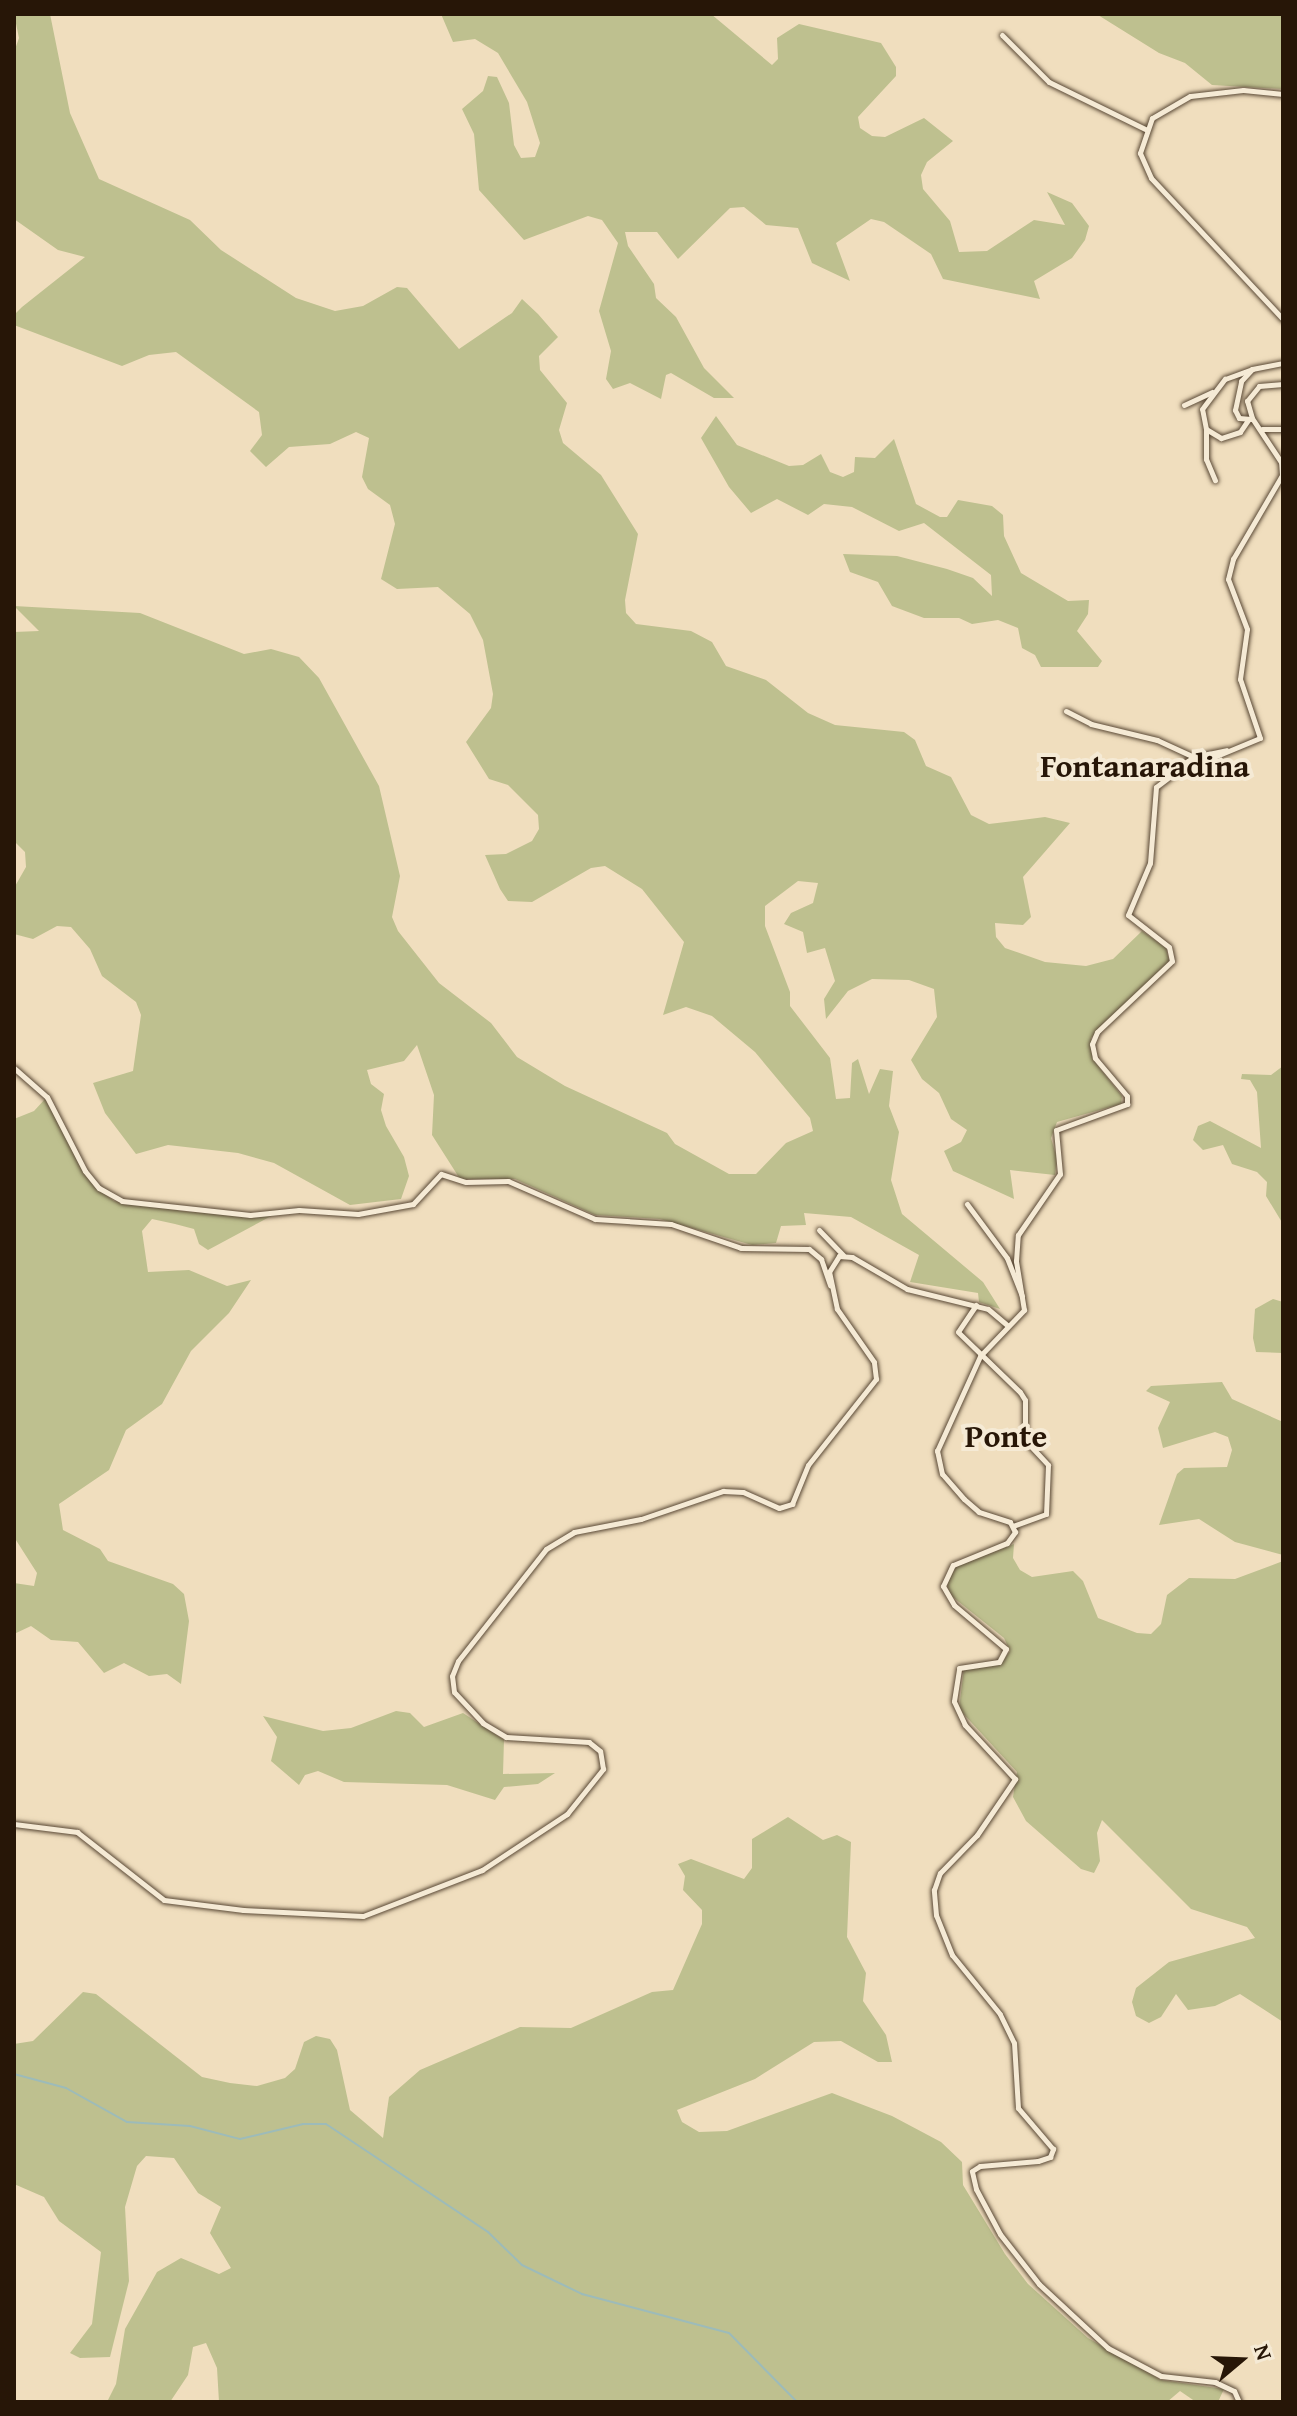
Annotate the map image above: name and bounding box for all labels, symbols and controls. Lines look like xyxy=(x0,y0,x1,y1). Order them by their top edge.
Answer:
district label: Fontanaradina xyxy=(1040,747,1250,785)
district label: Ponte xyxy=(965,1417,1047,1455)
north arrow xyxy=(1201,2320,1281,2400)
text: N xyxy=(1246,2340,1281,2364)

